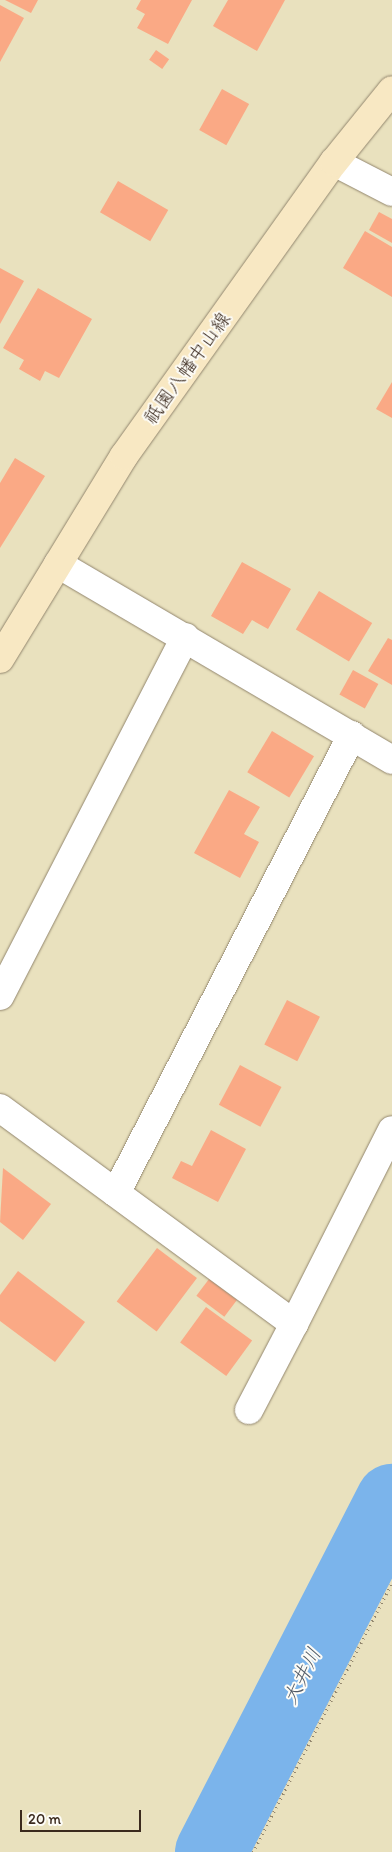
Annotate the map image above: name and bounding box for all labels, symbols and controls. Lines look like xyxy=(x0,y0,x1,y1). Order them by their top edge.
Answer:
street label: 祇園八幡中山線 xyxy=(139,307,235,429)
water label: 大井川 xyxy=(278,1644,326,1708)
scale bar xyxy=(22,1800,144,1832)
text: 20 m xyxy=(28,1810,61,1828)

